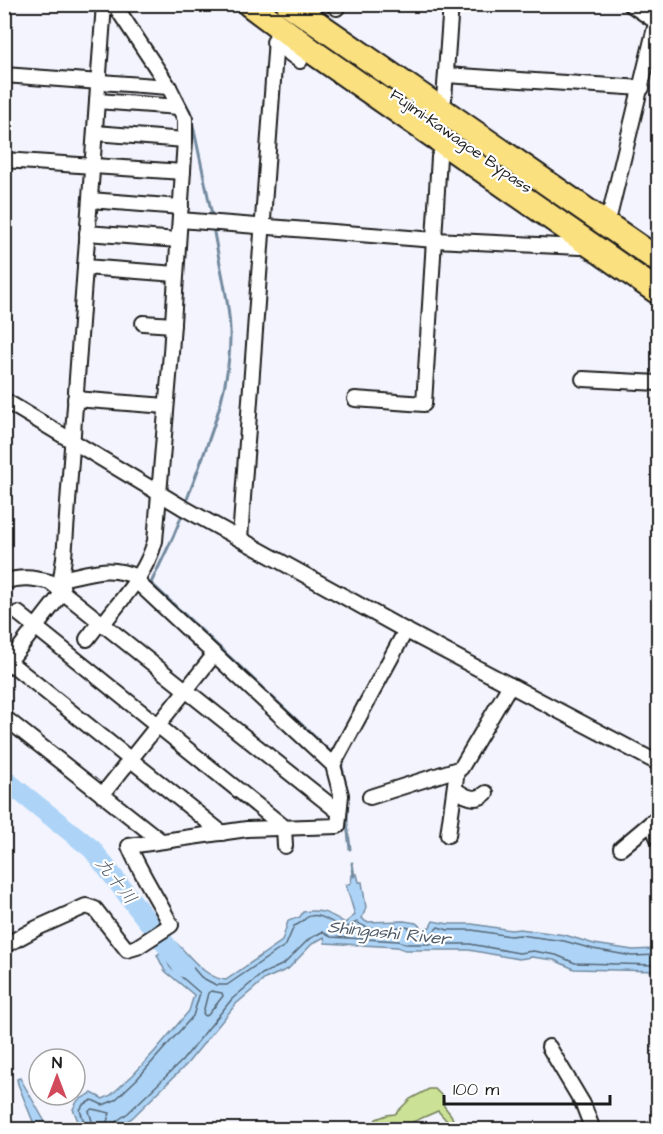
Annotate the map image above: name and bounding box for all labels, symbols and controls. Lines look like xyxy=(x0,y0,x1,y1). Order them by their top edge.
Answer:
street label: Fujimi-Kawagoe Bypass xyxy=(385,84,536,199)
water label: 九十川 xyxy=(90,852,142,910)
water label: Shingashi River xyxy=(326,914,454,953)
north arrow xyxy=(27,1047,87,1107)
text: N xyxy=(52,1052,62,1074)
scale bar xyxy=(444,1068,610,1106)
text: 100 m xyxy=(453,1077,499,1102)

